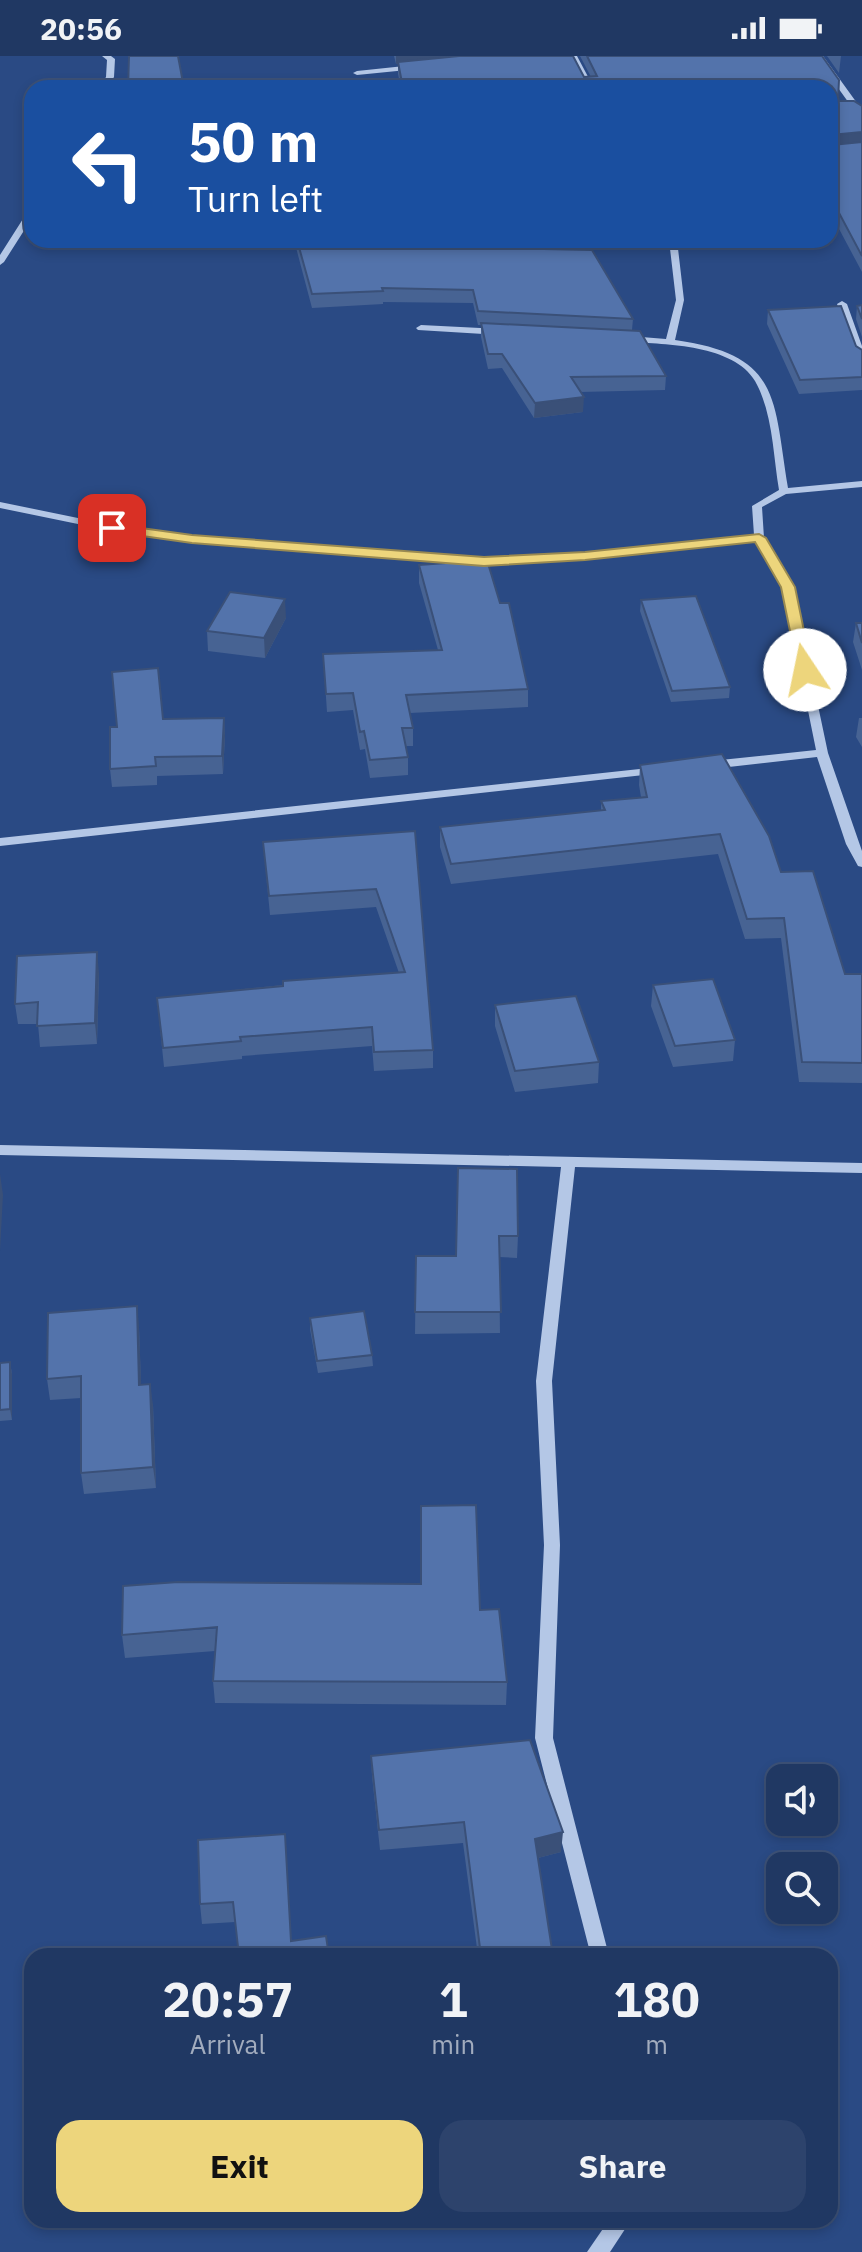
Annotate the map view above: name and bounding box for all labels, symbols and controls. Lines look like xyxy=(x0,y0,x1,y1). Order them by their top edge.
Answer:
text: 20:56 xyxy=(40,9,122,48)
text: 50 m xyxy=(188,105,318,177)
icon: left xyxy=(56,112,160,216)
text: Turn left xyxy=(188,175,323,222)
pin xyxy=(78,494,146,562)
icon: arrive xyxy=(90,506,134,550)
position arrow xyxy=(763,628,847,712)
map controls xyxy=(766,1764,838,1924)
button: sound xyxy=(766,1764,838,1836)
button: search xyxy=(766,1852,838,1924)
text: 20:57 xyxy=(162,1968,293,2030)
text: 1 xyxy=(439,1968,468,2030)
text: 180 xyxy=(613,1968,700,2030)
text: Arrival xyxy=(190,2027,266,2061)
text: min xyxy=(431,2027,475,2061)
text: m xyxy=(645,2027,668,2061)
button: Exit xyxy=(56,2120,423,2212)
button: Share xyxy=(439,2120,806,2212)

